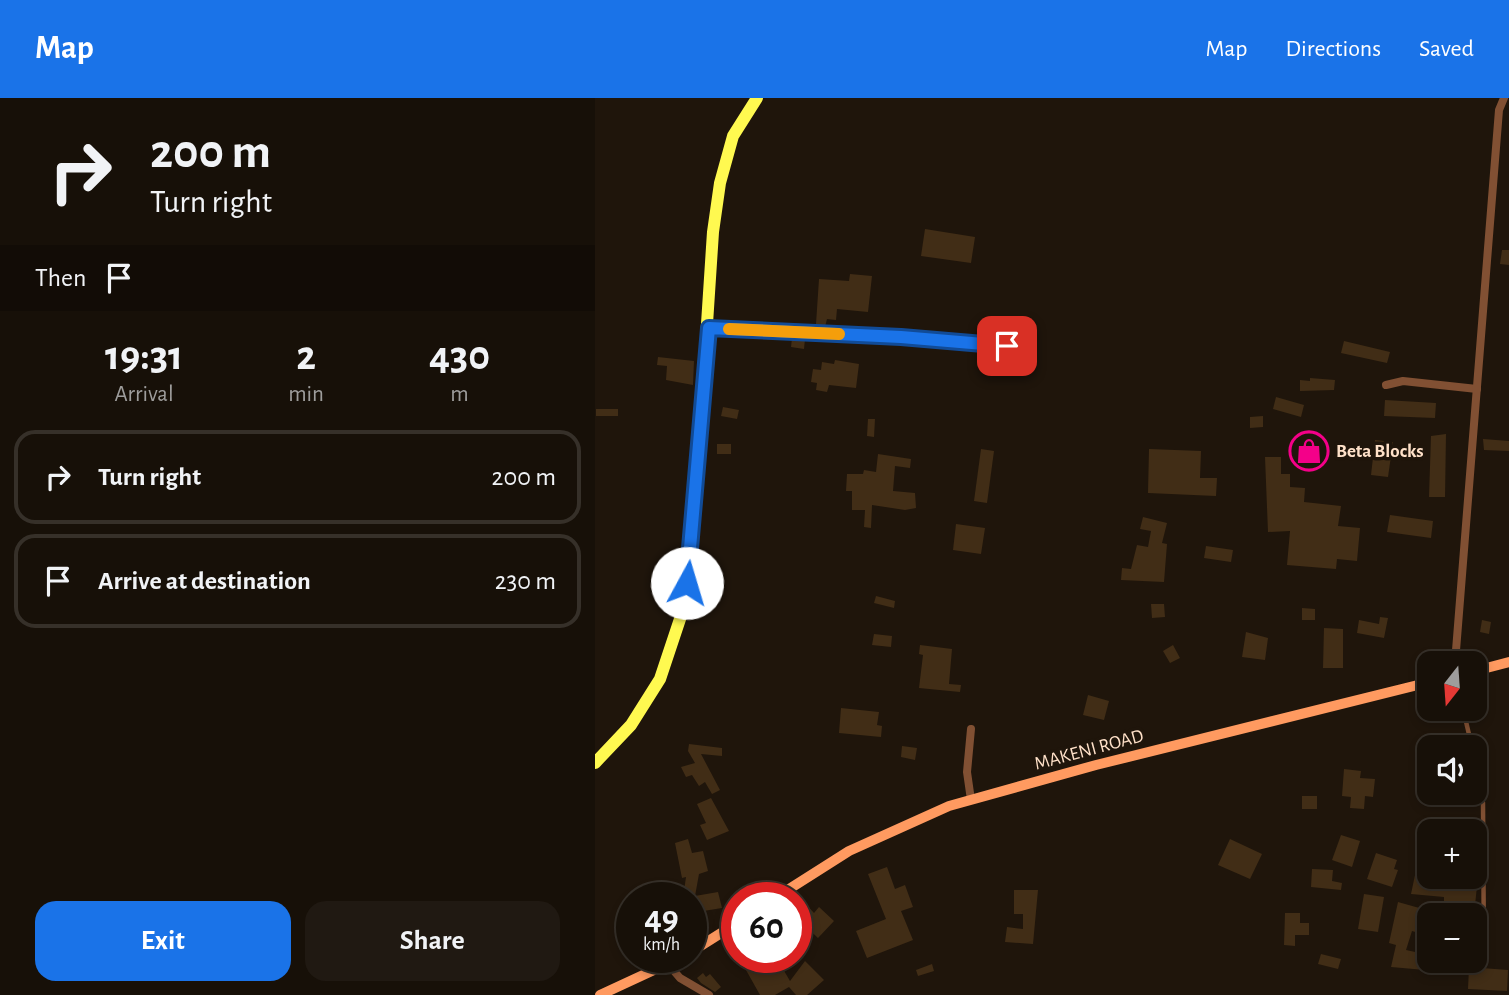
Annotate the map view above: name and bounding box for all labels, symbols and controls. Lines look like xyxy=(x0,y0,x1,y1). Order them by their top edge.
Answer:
text: Map xyxy=(35,32,94,65)
text: Map xyxy=(1205,37,1247,61)
text: Directions xyxy=(1285,37,1381,61)
text: Saved xyxy=(1419,37,1474,61)
icon: right xyxy=(35,126,126,217)
text: 200 m xyxy=(150,128,271,177)
text: Turn right xyxy=(150,186,272,218)
icon: arrive xyxy=(100,259,138,297)
text: Then xyxy=(35,265,86,291)
pin xyxy=(977,316,1037,376)
icon: arrive xyxy=(988,327,1026,365)
text: 19:31 xyxy=(105,335,183,377)
text: 2 xyxy=(296,335,316,377)
text: 430 xyxy=(429,335,490,377)
text: Arrival xyxy=(114,383,174,406)
text: min xyxy=(288,383,324,406)
text: m xyxy=(450,383,469,406)
shop icon: Beta Blocks xyxy=(1288,430,1330,472)
place label: Beta Blocks xyxy=(1336,442,1424,461)
icon: right xyxy=(39,458,77,496)
text: Turn right xyxy=(98,464,201,490)
text: 200 m xyxy=(492,464,556,490)
position arrow xyxy=(650,546,724,620)
icon: arrive xyxy=(39,562,77,600)
text: Arrive at destination xyxy=(98,568,311,594)
text: 230 m xyxy=(495,568,556,594)
north arrow xyxy=(1417,651,1487,721)
map controls xyxy=(1417,651,1487,973)
street label: MAKENI ROAD xyxy=(1032,726,1146,774)
button: sound xyxy=(1417,735,1487,805)
button: + xyxy=(1417,819,1487,889)
speed limit sign: 60 xyxy=(721,882,812,973)
button: Exit xyxy=(35,901,291,981)
button: Share xyxy=(305,901,560,981)
text: 49 xyxy=(644,901,679,936)
button: − xyxy=(1417,903,1487,973)
text: km/h xyxy=(643,936,680,954)

